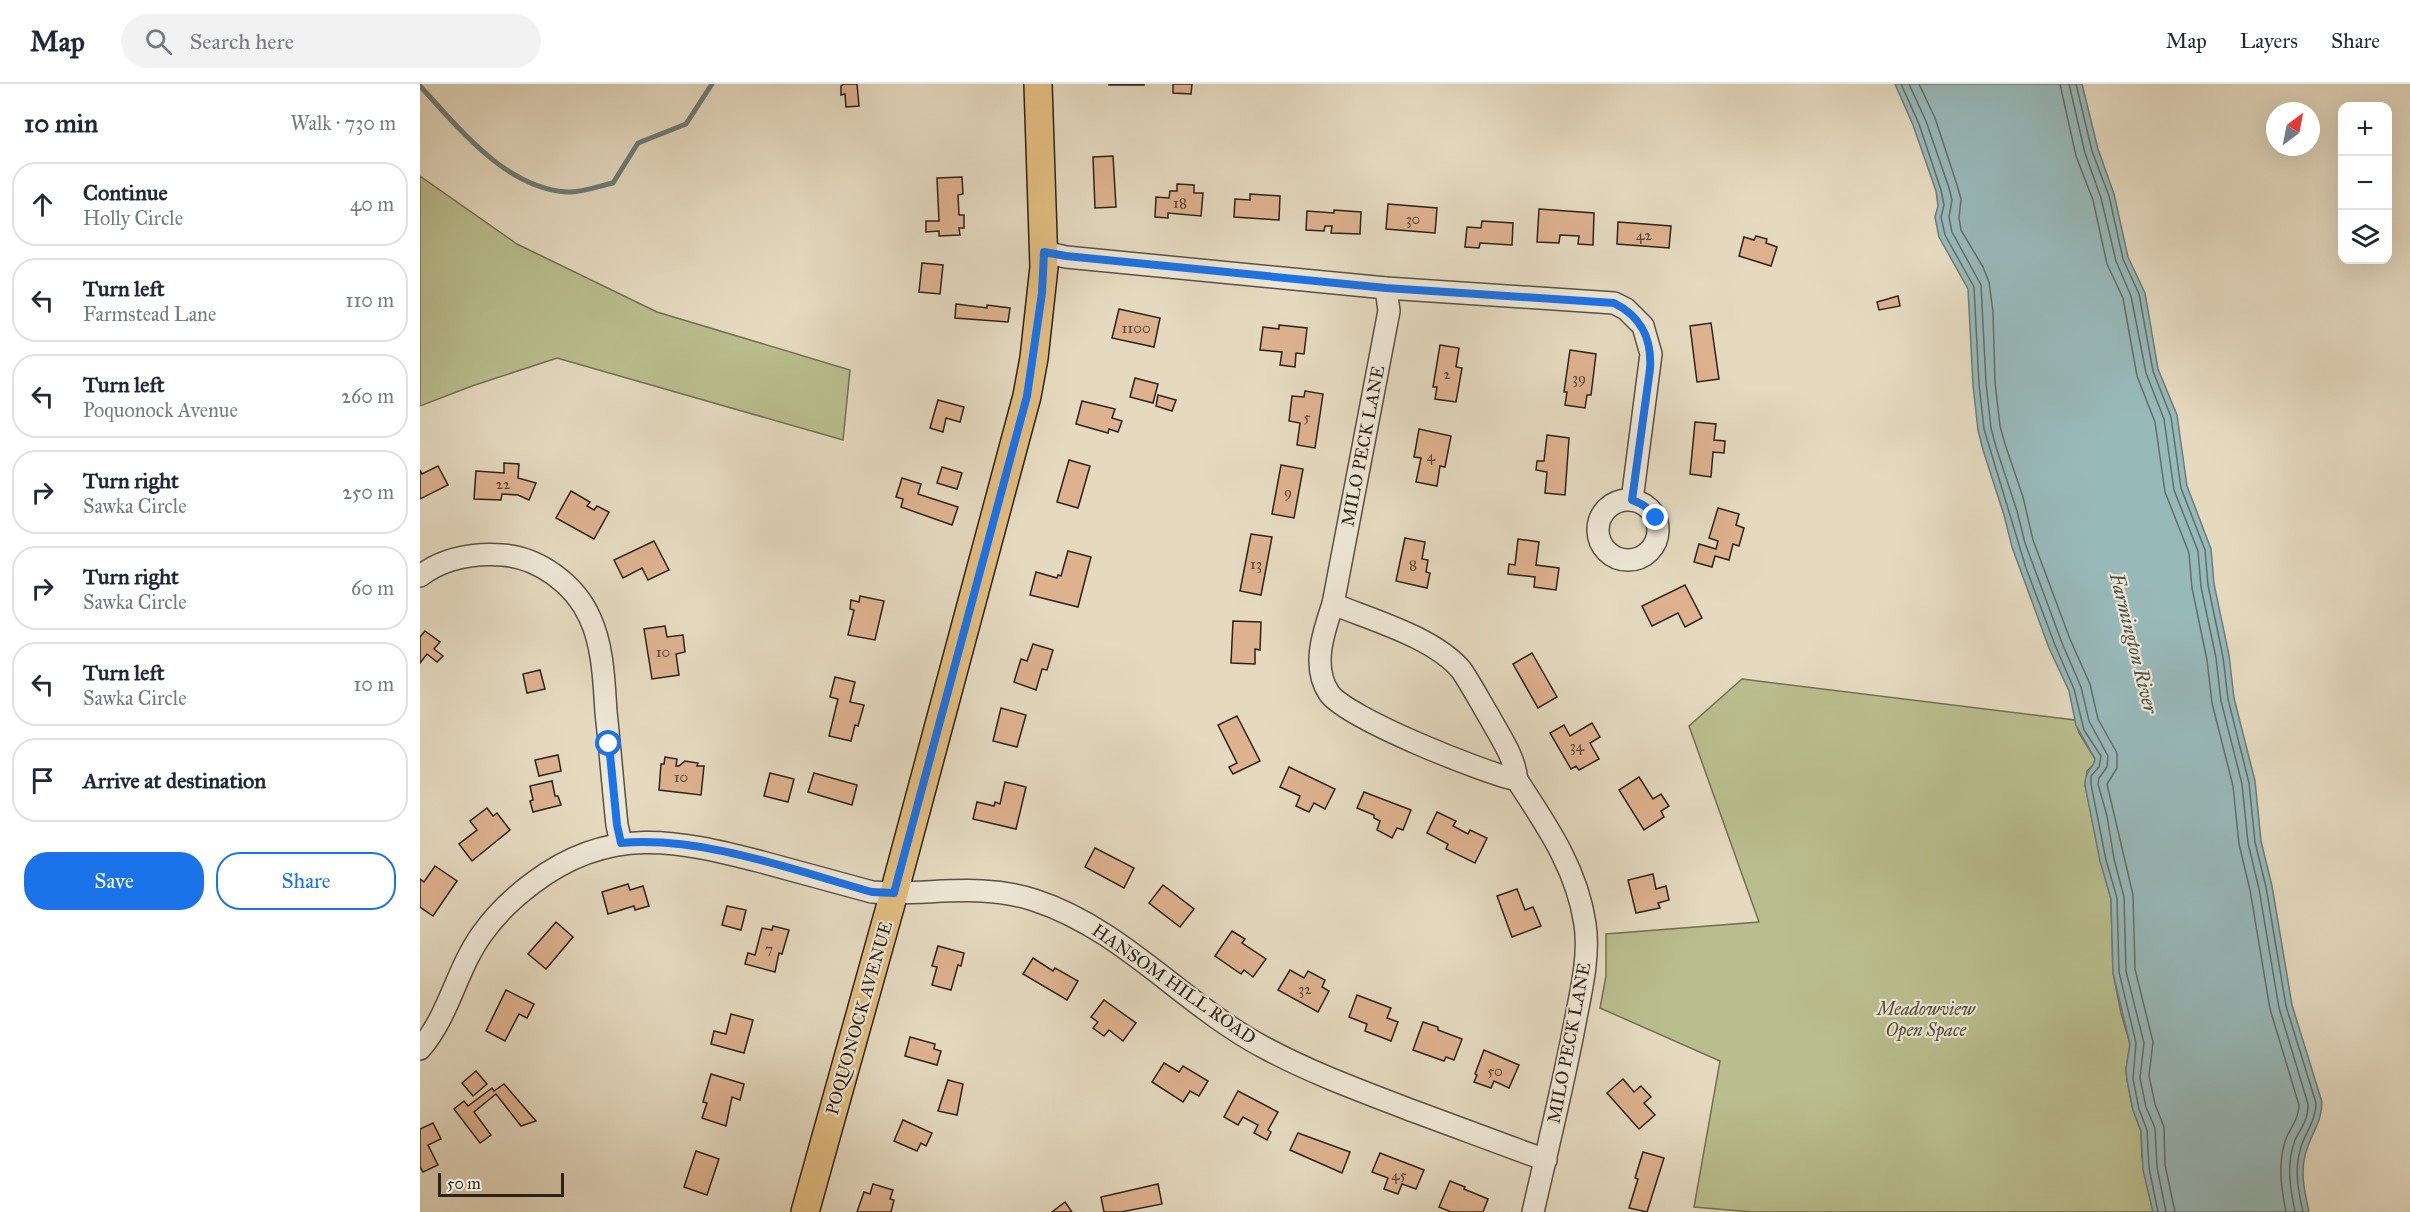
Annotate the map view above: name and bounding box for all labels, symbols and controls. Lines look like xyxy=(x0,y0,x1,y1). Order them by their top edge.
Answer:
search box xyxy=(121,14,541,68)
text: Map xyxy=(30,24,85,59)
icon: search xyxy=(142,25,175,58)
text: Search here xyxy=(190,28,294,55)
text: Map xyxy=(2166,28,2207,54)
text: Layers xyxy=(2240,28,2298,54)
text: Share xyxy=(2331,28,2380,54)
north arrow xyxy=(2266,102,2320,156)
map controls xyxy=(2338,102,2392,264)
button: + xyxy=(2338,102,2392,156)
text: 10 min xyxy=(24,107,98,139)
text: Walk · 730 m xyxy=(290,111,396,135)
button: − xyxy=(2338,156,2392,210)
text: Continue xyxy=(83,179,168,206)
icon: ahead xyxy=(26,188,59,221)
text: 40 m xyxy=(350,192,394,216)
house number: 18 xyxy=(1173,194,1187,212)
text: Holly Circle xyxy=(83,206,183,230)
house number: 30 xyxy=(1406,210,1420,228)
button: layers xyxy=(2338,210,2392,264)
house number: 42 xyxy=(1636,226,1652,244)
text: Turn left xyxy=(83,275,165,302)
icon: left xyxy=(26,284,59,317)
text: 110 m xyxy=(346,288,394,312)
text: Farmstead Lane xyxy=(83,302,216,326)
house number: 1100 xyxy=(1121,319,1151,337)
street label: MILO PECK LANE xyxy=(1337,364,1389,528)
house number: 2 xyxy=(1443,365,1451,383)
house number: 39 xyxy=(1572,369,1586,387)
text: Turn left xyxy=(83,371,165,398)
icon: left xyxy=(26,380,59,413)
text: 260 m xyxy=(341,384,394,408)
text: Poquonock Avenue xyxy=(83,398,238,422)
house number: 5 xyxy=(1304,408,1311,426)
house number: 4 xyxy=(1427,447,1436,465)
text: Turn right xyxy=(83,467,179,494)
house number: 22 xyxy=(496,475,511,493)
icon: right xyxy=(26,476,59,509)
text: 250 m xyxy=(342,480,394,504)
house number: 9 xyxy=(1284,483,1292,501)
text: Sawka Circle xyxy=(83,494,186,518)
route end xyxy=(1642,504,1668,530)
house number: 13 xyxy=(1250,555,1262,573)
house number: 8 xyxy=(1409,556,1417,574)
text: Turn right xyxy=(83,563,179,590)
water label: Farmington River xyxy=(2105,569,2163,717)
icon: right xyxy=(26,572,59,605)
text: 60 m xyxy=(351,576,394,600)
text: Sawka Circle xyxy=(83,590,186,614)
house number: 10 xyxy=(656,643,670,661)
text: Turn left xyxy=(83,659,165,686)
icon: left xyxy=(26,668,59,701)
text: 10 m xyxy=(353,672,394,696)
text: Sawka Circle xyxy=(83,686,186,710)
route start xyxy=(595,730,621,756)
house number: 34 xyxy=(1570,737,1585,755)
icon: arrive xyxy=(26,764,59,797)
text: Arrive at destination xyxy=(83,767,266,794)
house number: 10 xyxy=(674,768,688,786)
button: Save xyxy=(24,852,204,910)
button: Share xyxy=(216,852,396,910)
street label: POQUONOCK AVENUE xyxy=(821,919,897,1117)
street label: HANSOM HILL ROAD xyxy=(1088,919,1260,1049)
house number: 7 xyxy=(765,940,773,958)
street label: MILO PECK LANE xyxy=(1543,961,1595,1125)
house number: 32 xyxy=(1298,980,1312,998)
park label: Meadowview Open Space xyxy=(1875,998,1976,1042)
house number: 50 xyxy=(1487,1062,1503,1080)
house number: 45 xyxy=(1391,1166,1407,1184)
scale bar xyxy=(438,1170,564,1198)
text: 50 m xyxy=(447,1174,481,1193)

